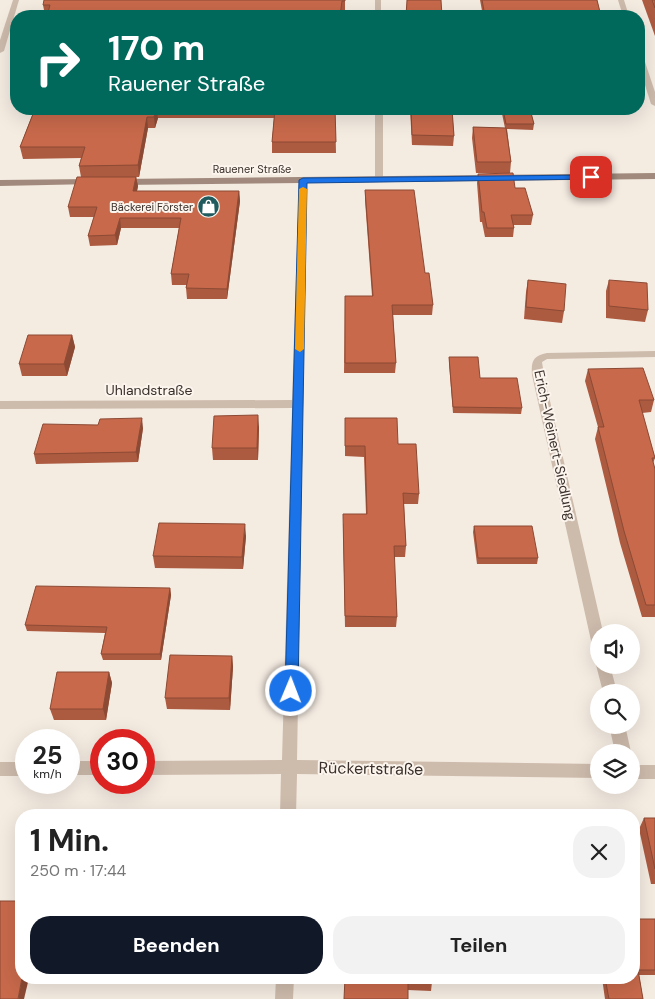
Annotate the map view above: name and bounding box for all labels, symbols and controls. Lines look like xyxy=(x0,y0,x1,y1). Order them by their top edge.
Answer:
text: 170 m xyxy=(108,25,205,71)
icon: right xyxy=(25,30,90,95)
text: Rauener Straße xyxy=(108,69,265,98)
pin xyxy=(570,156,612,198)
street label: Rauener Straße xyxy=(213,162,291,176)
icon: arrive xyxy=(577,163,605,191)
shop icon: Bäckerei Förster xyxy=(197,195,221,219)
place label: Bäckerei Förster xyxy=(111,200,193,214)
street label: Erich-Weinert-Siedlung xyxy=(530,368,580,522)
street label: Uhlandstraße xyxy=(106,381,192,399)
map controls xyxy=(590,624,640,794)
button: sound xyxy=(590,624,640,674)
position arrow xyxy=(264,664,316,716)
button: search xyxy=(590,684,640,734)
speed limit sign: 30 xyxy=(90,729,155,794)
text: 25 xyxy=(33,739,62,772)
button: layers xyxy=(590,744,640,794)
street label: Rückertstraße xyxy=(319,757,423,780)
text: km/h xyxy=(33,766,62,782)
text: 1 Min. xyxy=(30,821,109,860)
button: close xyxy=(573,826,625,878)
text: 250 m · 17:44 xyxy=(30,860,126,881)
button: Beenden xyxy=(30,916,323,974)
button: Teilen xyxy=(333,916,625,974)

